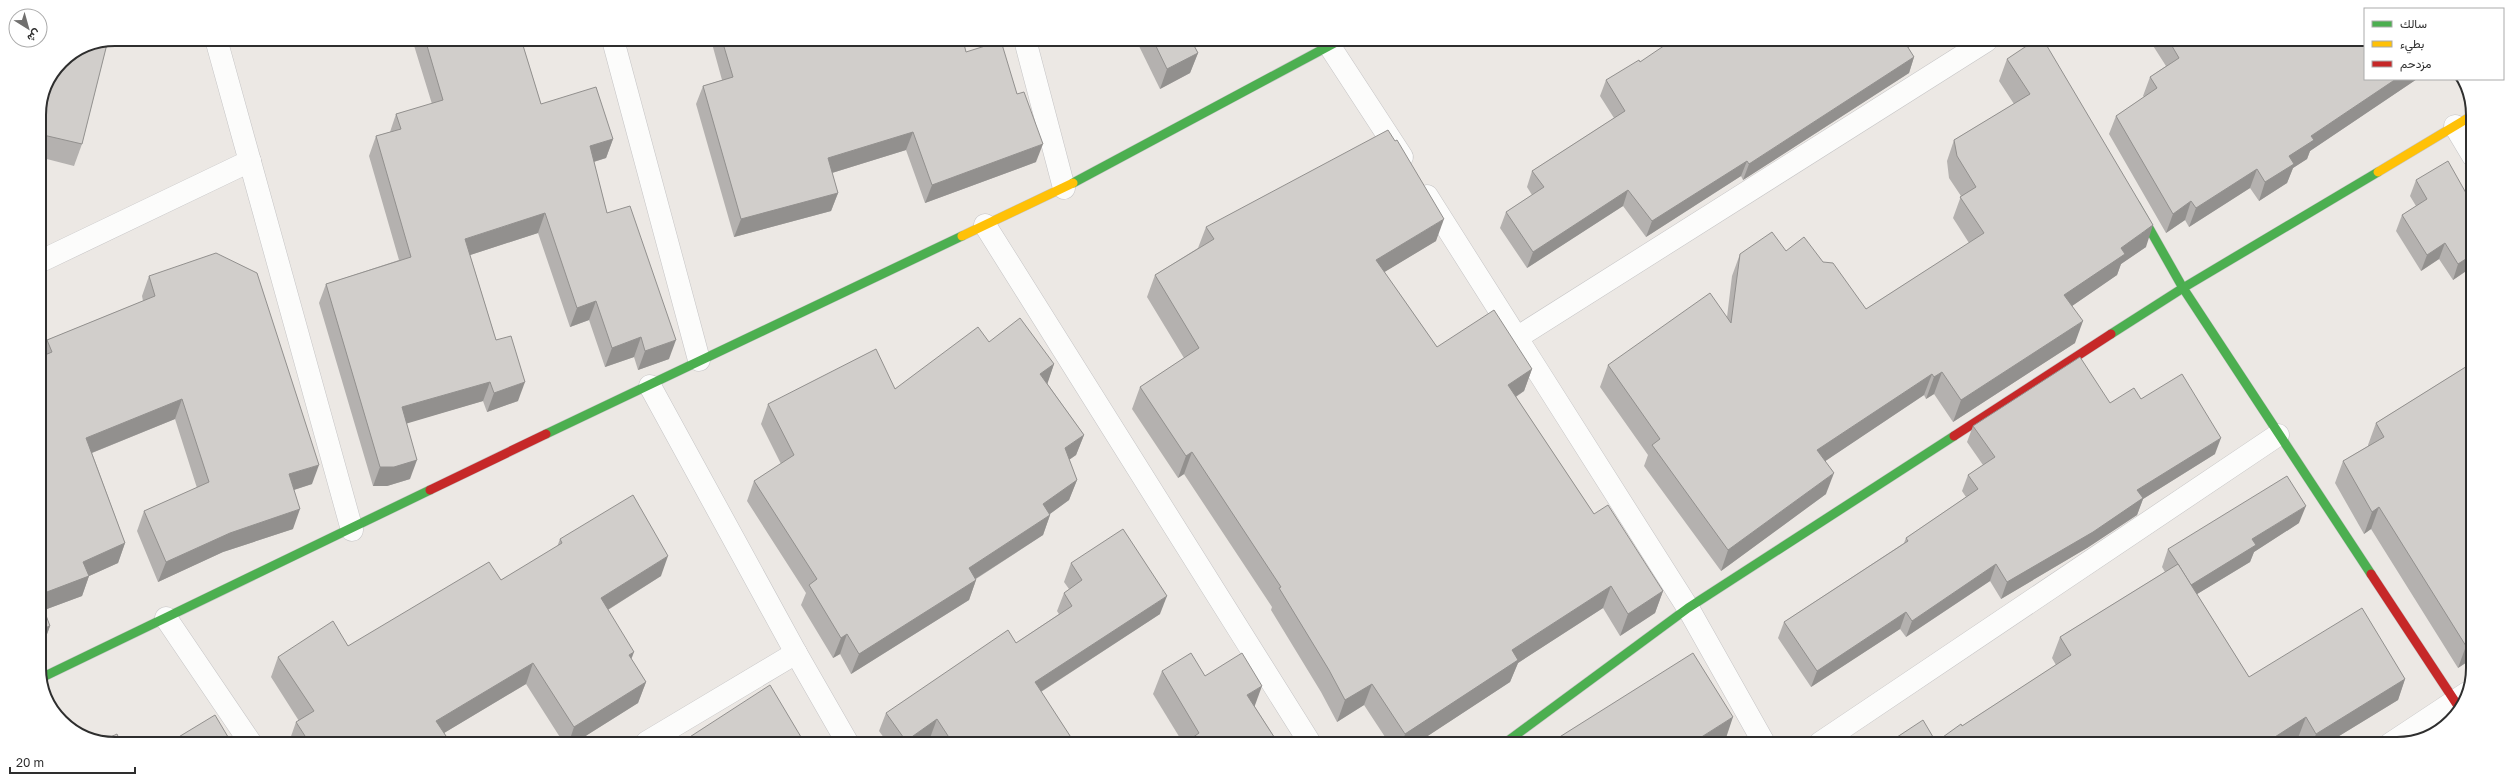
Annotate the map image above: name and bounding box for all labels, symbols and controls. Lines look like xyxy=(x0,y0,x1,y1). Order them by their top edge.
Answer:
north arrow xyxy=(8,8,48,48)
legend xyxy=(2364,8,2504,80)
text: سالك xyxy=(2400,16,2427,31)
text: ش xyxy=(25,26,44,46)
text: بطيء xyxy=(2400,36,2424,54)
text: مزدحم xyxy=(2400,56,2431,72)
scale bar xyxy=(10,749,135,775)
text: 20 m xyxy=(16,755,44,770)

